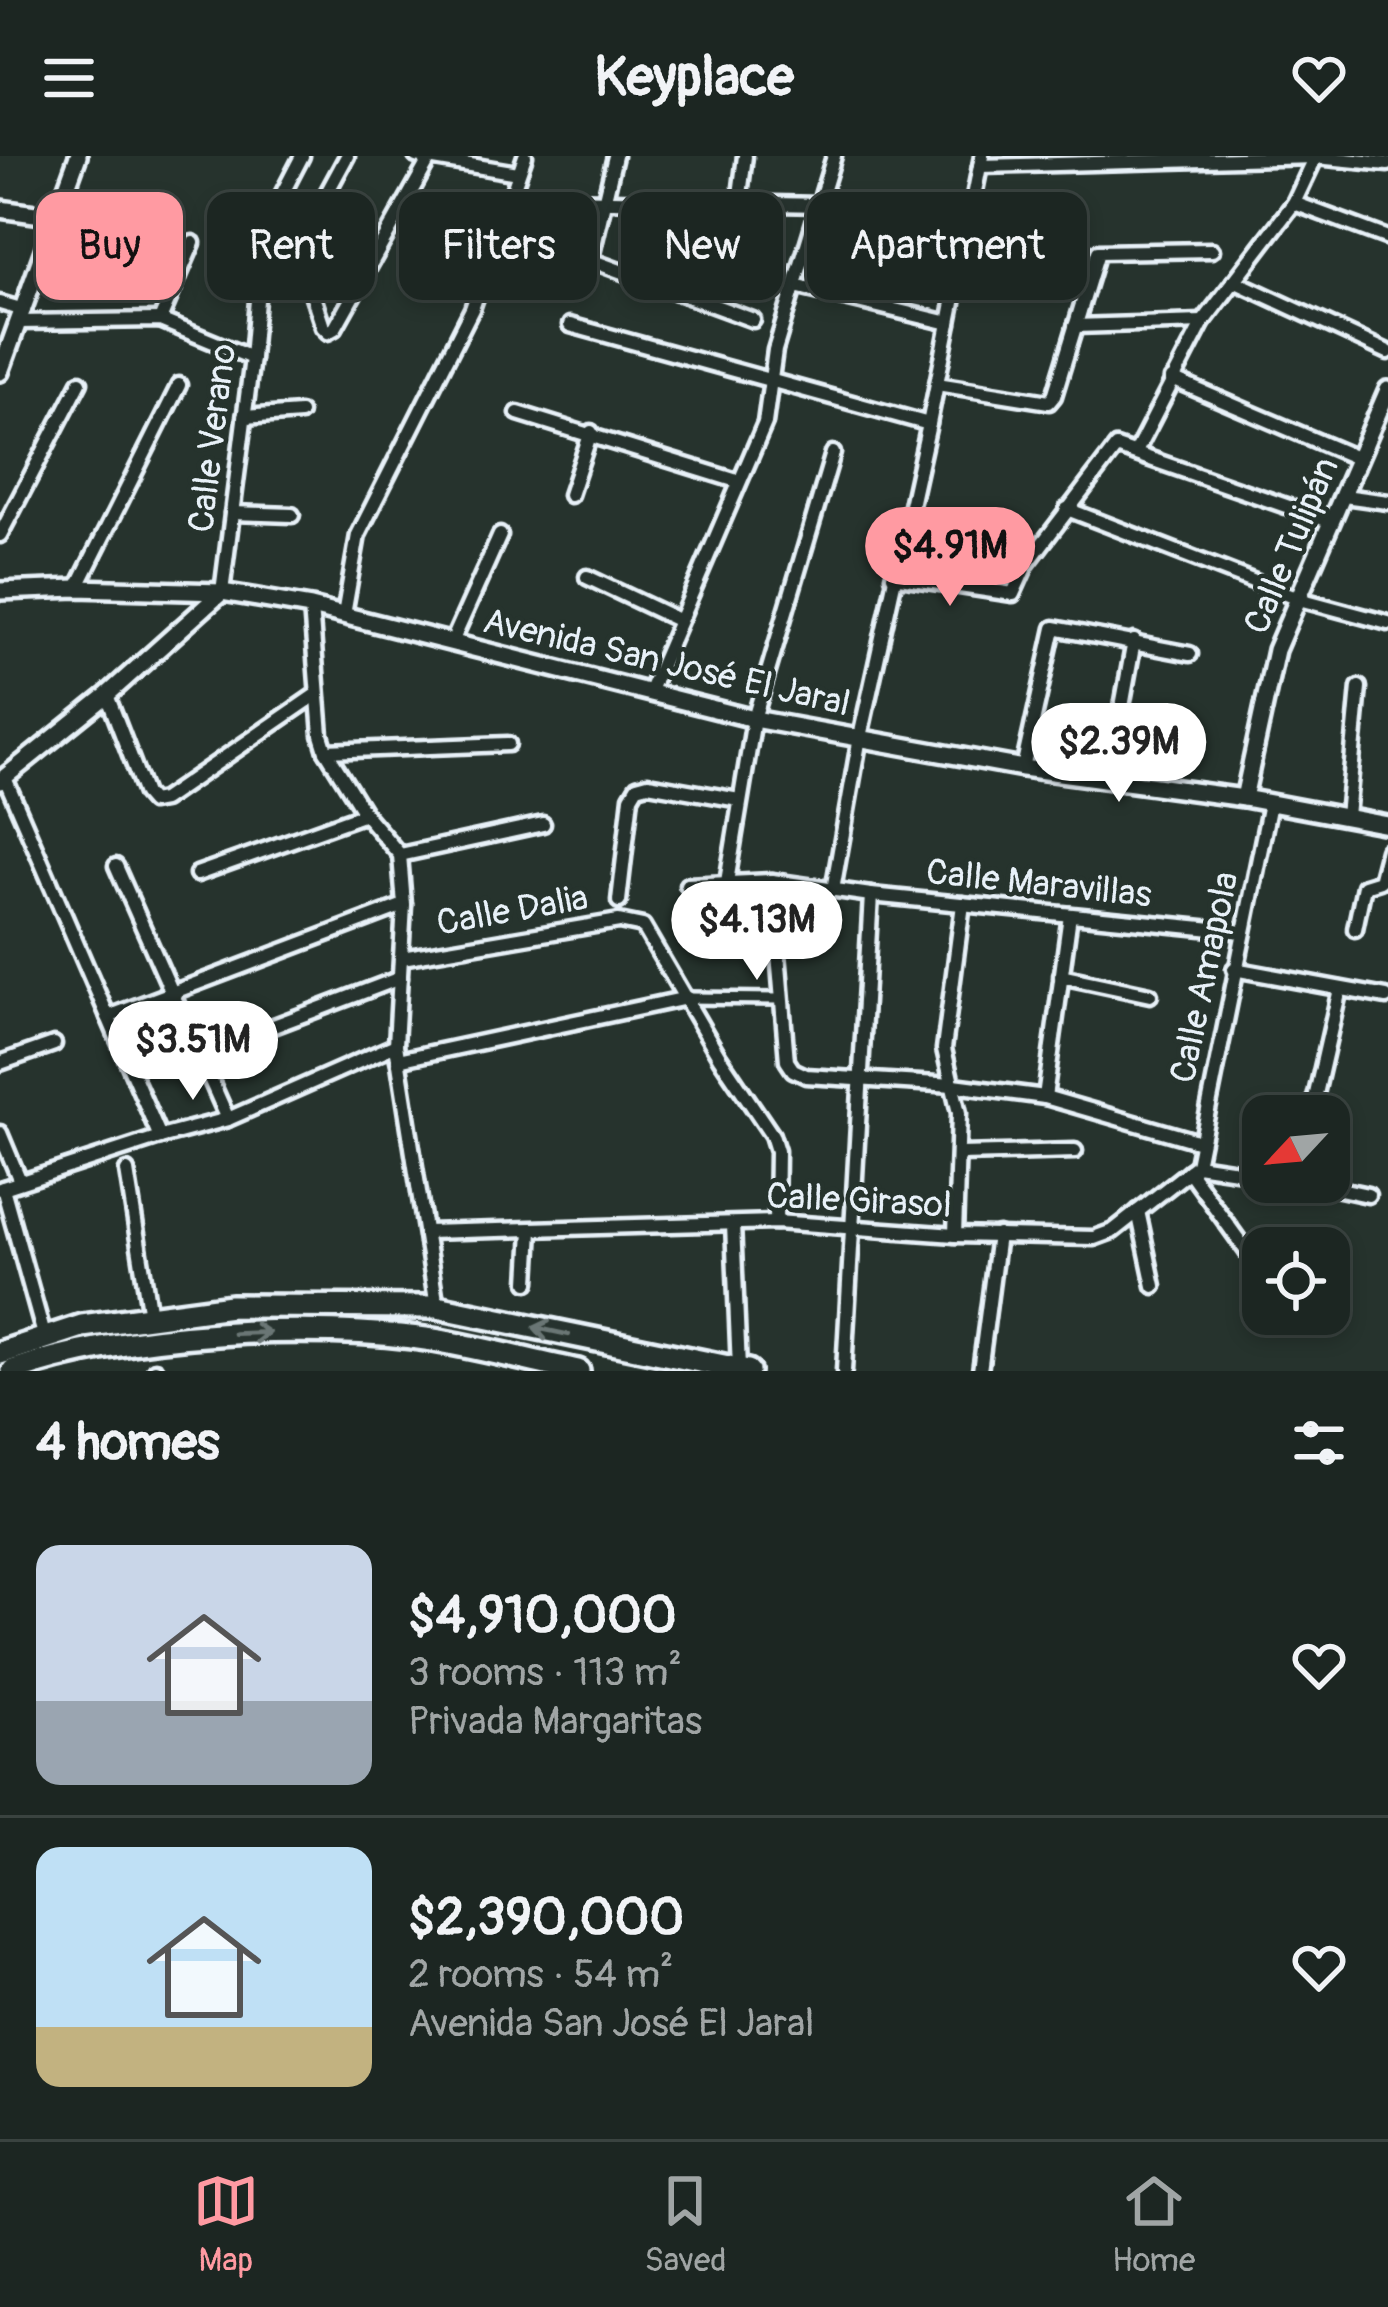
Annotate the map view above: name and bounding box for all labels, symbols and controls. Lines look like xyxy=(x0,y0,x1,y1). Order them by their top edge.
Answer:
text: Keyplace xyxy=(594,44,794,112)
icon: menu xyxy=(36,45,102,111)
icon: heart xyxy=(1286,45,1352,111)
chip: Buy xyxy=(36,192,183,300)
chip: Rent xyxy=(207,192,375,300)
chip: Filters xyxy=(399,192,597,300)
chip: New xyxy=(621,192,783,300)
chip: Apartment xyxy=(807,192,1087,300)
street label: Calle Verano xyxy=(179,341,246,535)
street label: Calle Tulipán xyxy=(1234,450,1349,641)
pin: $4.91M xyxy=(852,507,1048,609)
text: $4.91M xyxy=(892,521,1008,570)
street label: Avenida San José El Jaral xyxy=(479,598,854,727)
pin: $2.39M xyxy=(1021,703,1217,805)
text: $2.39M xyxy=(1058,717,1180,766)
street label: Calle Maravillas xyxy=(924,849,1154,918)
street label: Calle Amapola xyxy=(1160,868,1249,1087)
street label: Calle Dalia xyxy=(433,875,591,946)
pin: $4.13M xyxy=(659,881,855,983)
text: $4.13M xyxy=(698,895,816,944)
pin: $3.51M xyxy=(95,1001,291,1103)
text: $3.51M xyxy=(135,1015,251,1064)
north arrow xyxy=(1242,1095,1350,1203)
map controls xyxy=(1242,1095,1350,1335)
street label: Calle Girasol xyxy=(765,1173,953,1228)
button: locate xyxy=(1242,1227,1350,1335)
one-way arrow xyxy=(533,1318,571,1341)
one-way arrow xyxy=(232,1322,271,1345)
icon: filters xyxy=(1286,1410,1352,1476)
text: 4 homes xyxy=(36,1411,220,1475)
text: $4,910,000 xyxy=(408,1584,677,1648)
icon: home xyxy=(132,1593,276,1737)
icon: heart xyxy=(1286,1632,1352,1698)
text: 3 rooms · 113 m² xyxy=(408,1648,682,1697)
text: Privada Margaritas xyxy=(408,1697,702,1746)
text: $2,390,000 xyxy=(408,1886,684,1950)
icon: home xyxy=(132,1895,276,2039)
icon: heart xyxy=(1286,1934,1352,2000)
text: 2 rooms · 54 m² xyxy=(408,1950,673,1999)
text: Avenida San José El Jaral xyxy=(408,1999,814,2048)
tab: Map xyxy=(193,2168,259,2281)
tab: Saved xyxy=(644,2168,726,2281)
tab: Home xyxy=(1112,2168,1195,2281)

